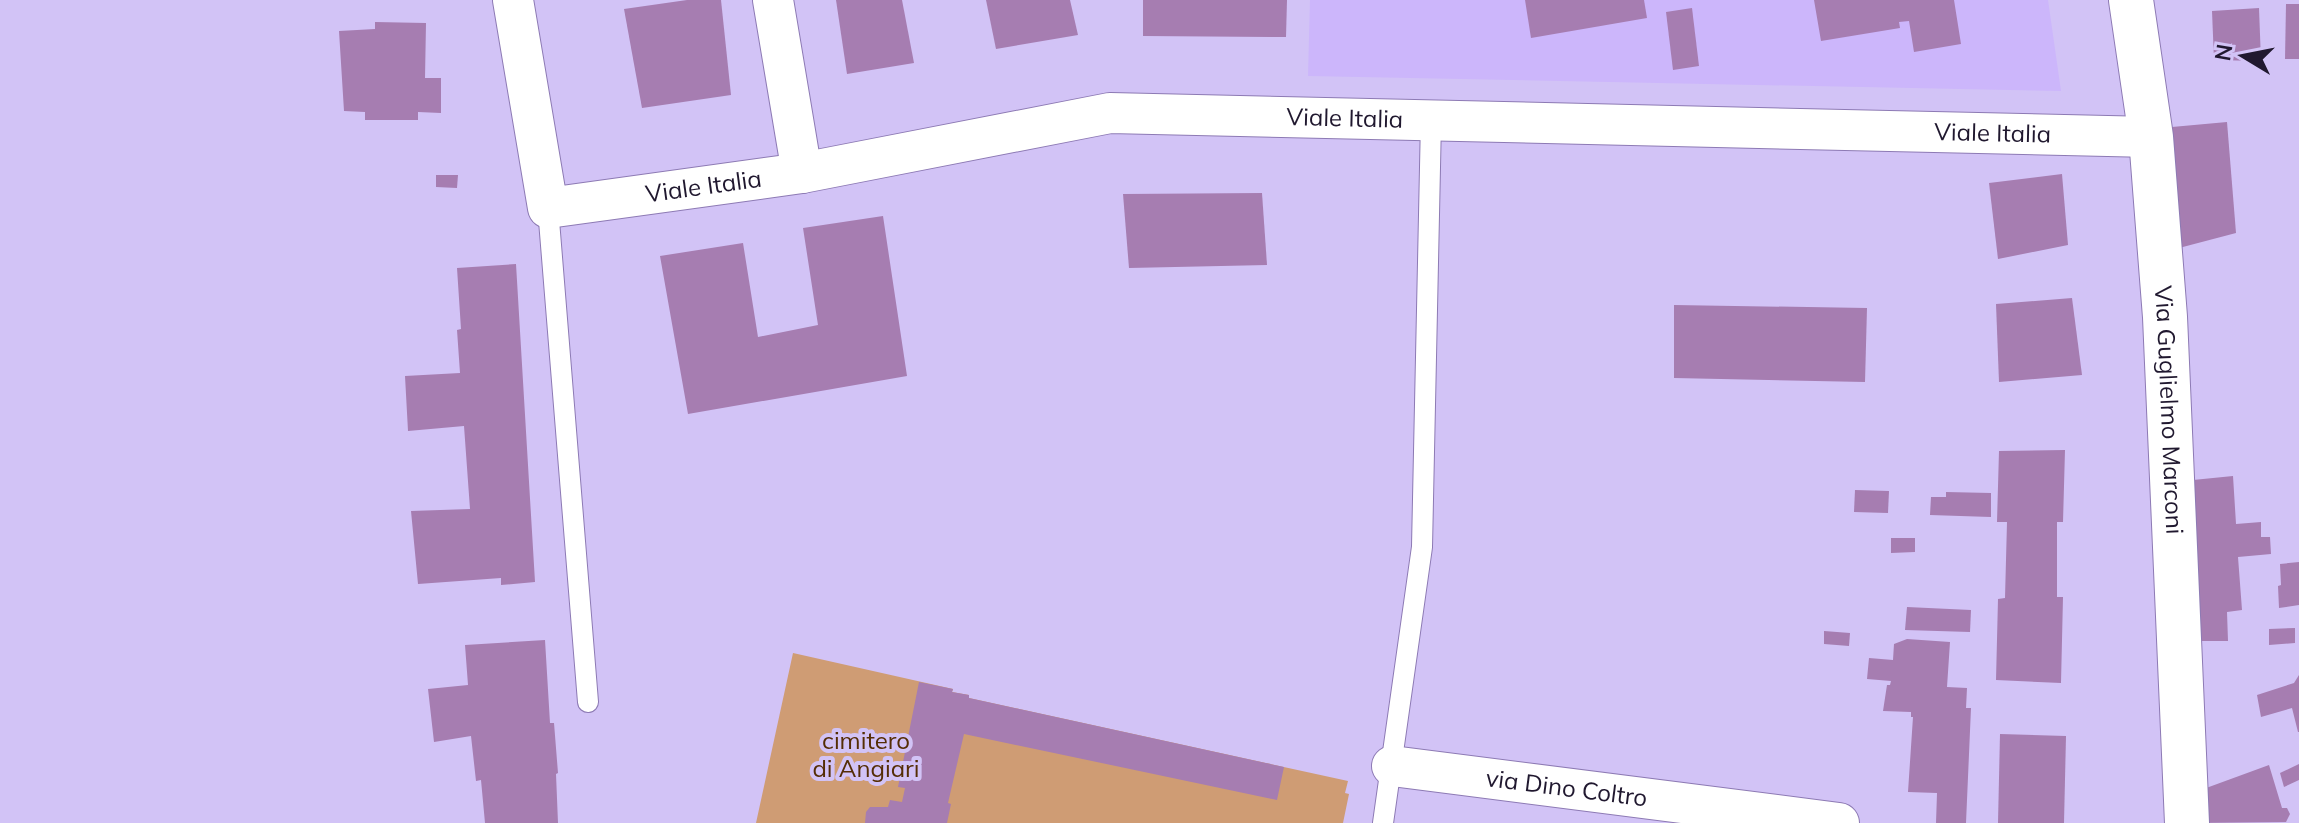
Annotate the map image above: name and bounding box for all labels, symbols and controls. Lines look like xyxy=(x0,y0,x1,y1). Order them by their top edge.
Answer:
north arrow xyxy=(2203,16,2283,96)
text: N xyxy=(2208,42,2239,63)
street label: Viale Italia xyxy=(1286,101,1404,134)
street label: Viale Italia xyxy=(1934,116,2051,149)
street label: Viale Italia xyxy=(644,163,763,208)
street label: Via Guglielmo Marconi xyxy=(2149,284,2190,535)
park label: cimitero di Angiari xyxy=(812,725,920,783)
street label: via Dino Coltro xyxy=(1484,762,1649,812)

